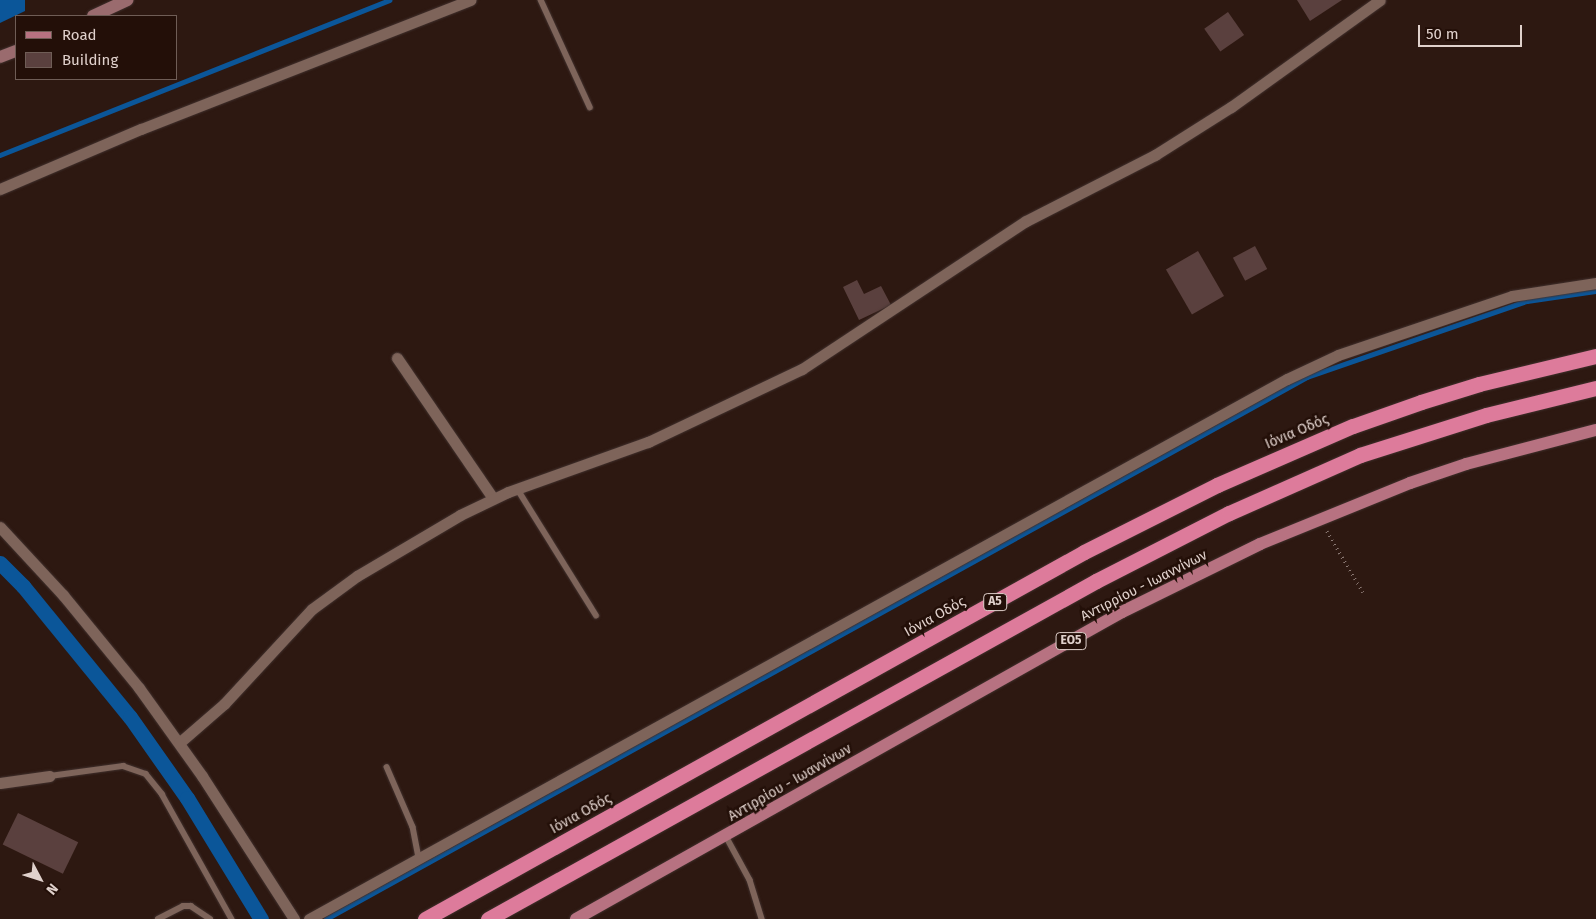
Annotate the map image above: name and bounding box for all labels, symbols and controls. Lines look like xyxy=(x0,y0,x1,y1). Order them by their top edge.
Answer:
legend xyxy=(15,15,178,80)
scale bar xyxy=(1421,15,1525,47)
text: 50 m xyxy=(1426,25,1459,43)
text: Road xyxy=(62,26,97,44)
text: Building xyxy=(62,51,118,69)
street label: Ιόνια Οδός xyxy=(1263,411,1331,453)
street label: Αντιρρίου - Ιωαννίνων xyxy=(1078,547,1210,625)
road number: Α5 xyxy=(982,592,1008,612)
street label: Ιόνια Οδός xyxy=(901,593,969,641)
road number: ΕΟ5 xyxy=(1055,631,1087,650)
street label: Αντιρρίου - Ιωαννίνων xyxy=(725,741,855,825)
street label: Ιόνια Οδός xyxy=(547,790,615,838)
north arrow xyxy=(15,854,65,904)
text: N xyxy=(42,880,61,898)

